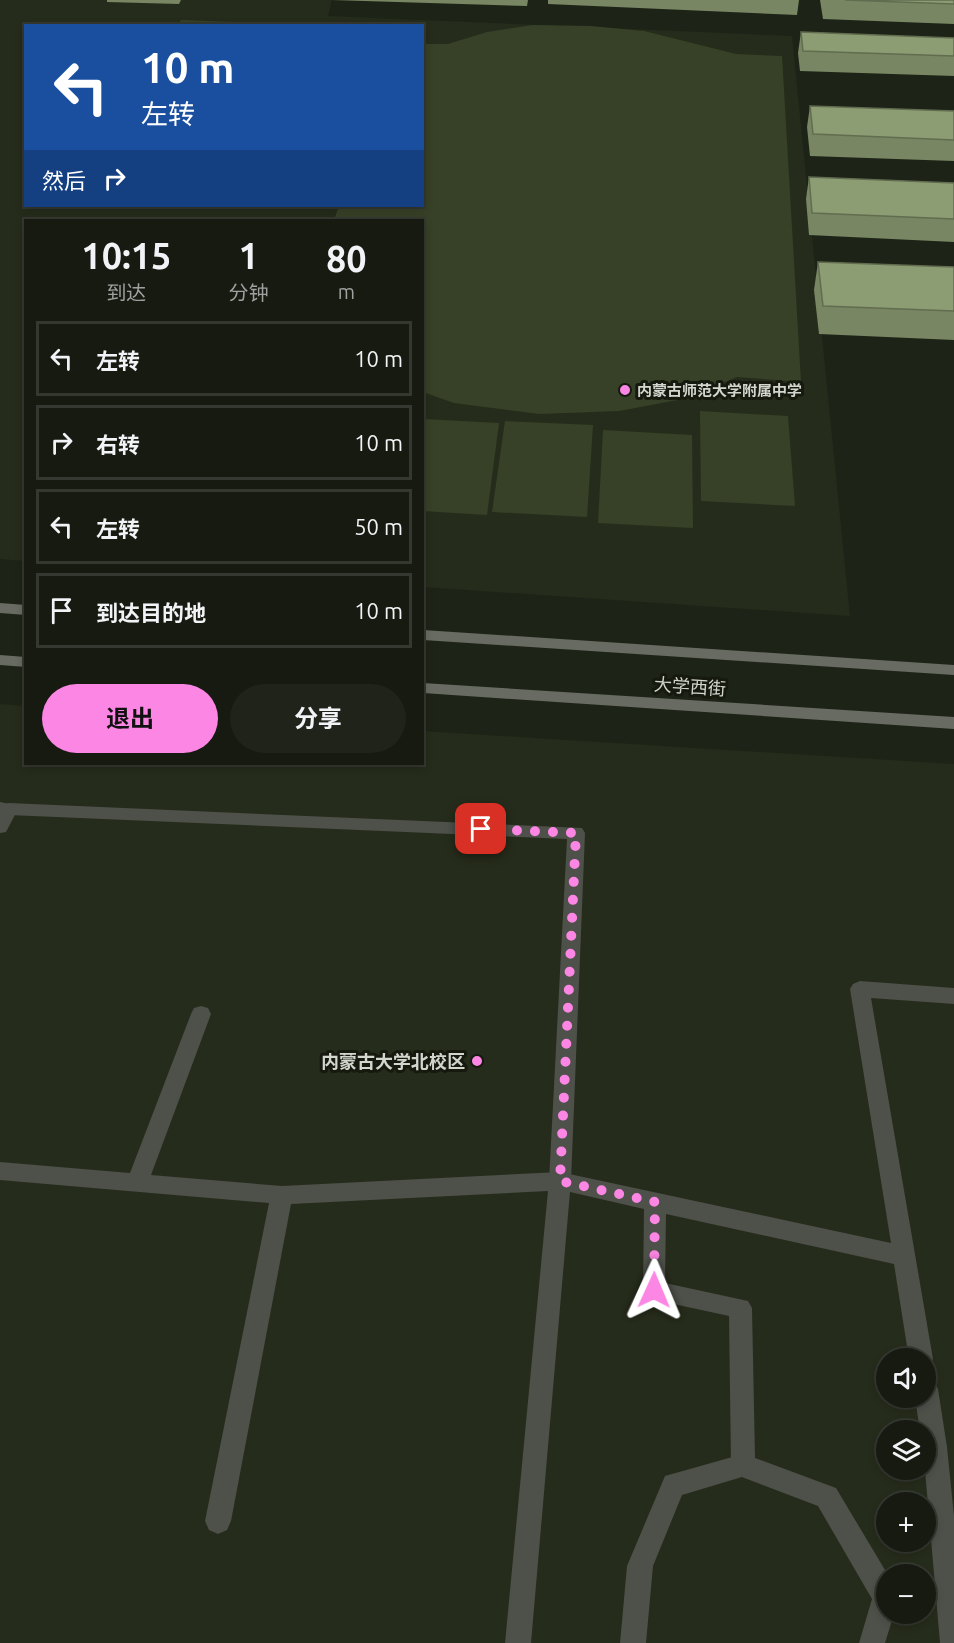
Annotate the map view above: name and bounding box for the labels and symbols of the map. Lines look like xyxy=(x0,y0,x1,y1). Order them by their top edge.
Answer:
place label: 内蒙古师范大学附属中学 xyxy=(637,382,802,399)
marker: 内蒙古师范大学附属中学 xyxy=(618,383,632,397)
street label: 大学西街 xyxy=(653,674,727,698)
pin xyxy=(455,803,506,854)
place label: 内蒙古大学北校区 xyxy=(321,1051,465,1071)
marker: 内蒙古大学北校区 xyxy=(470,1054,484,1068)
position arrow xyxy=(622,1258,686,1322)

